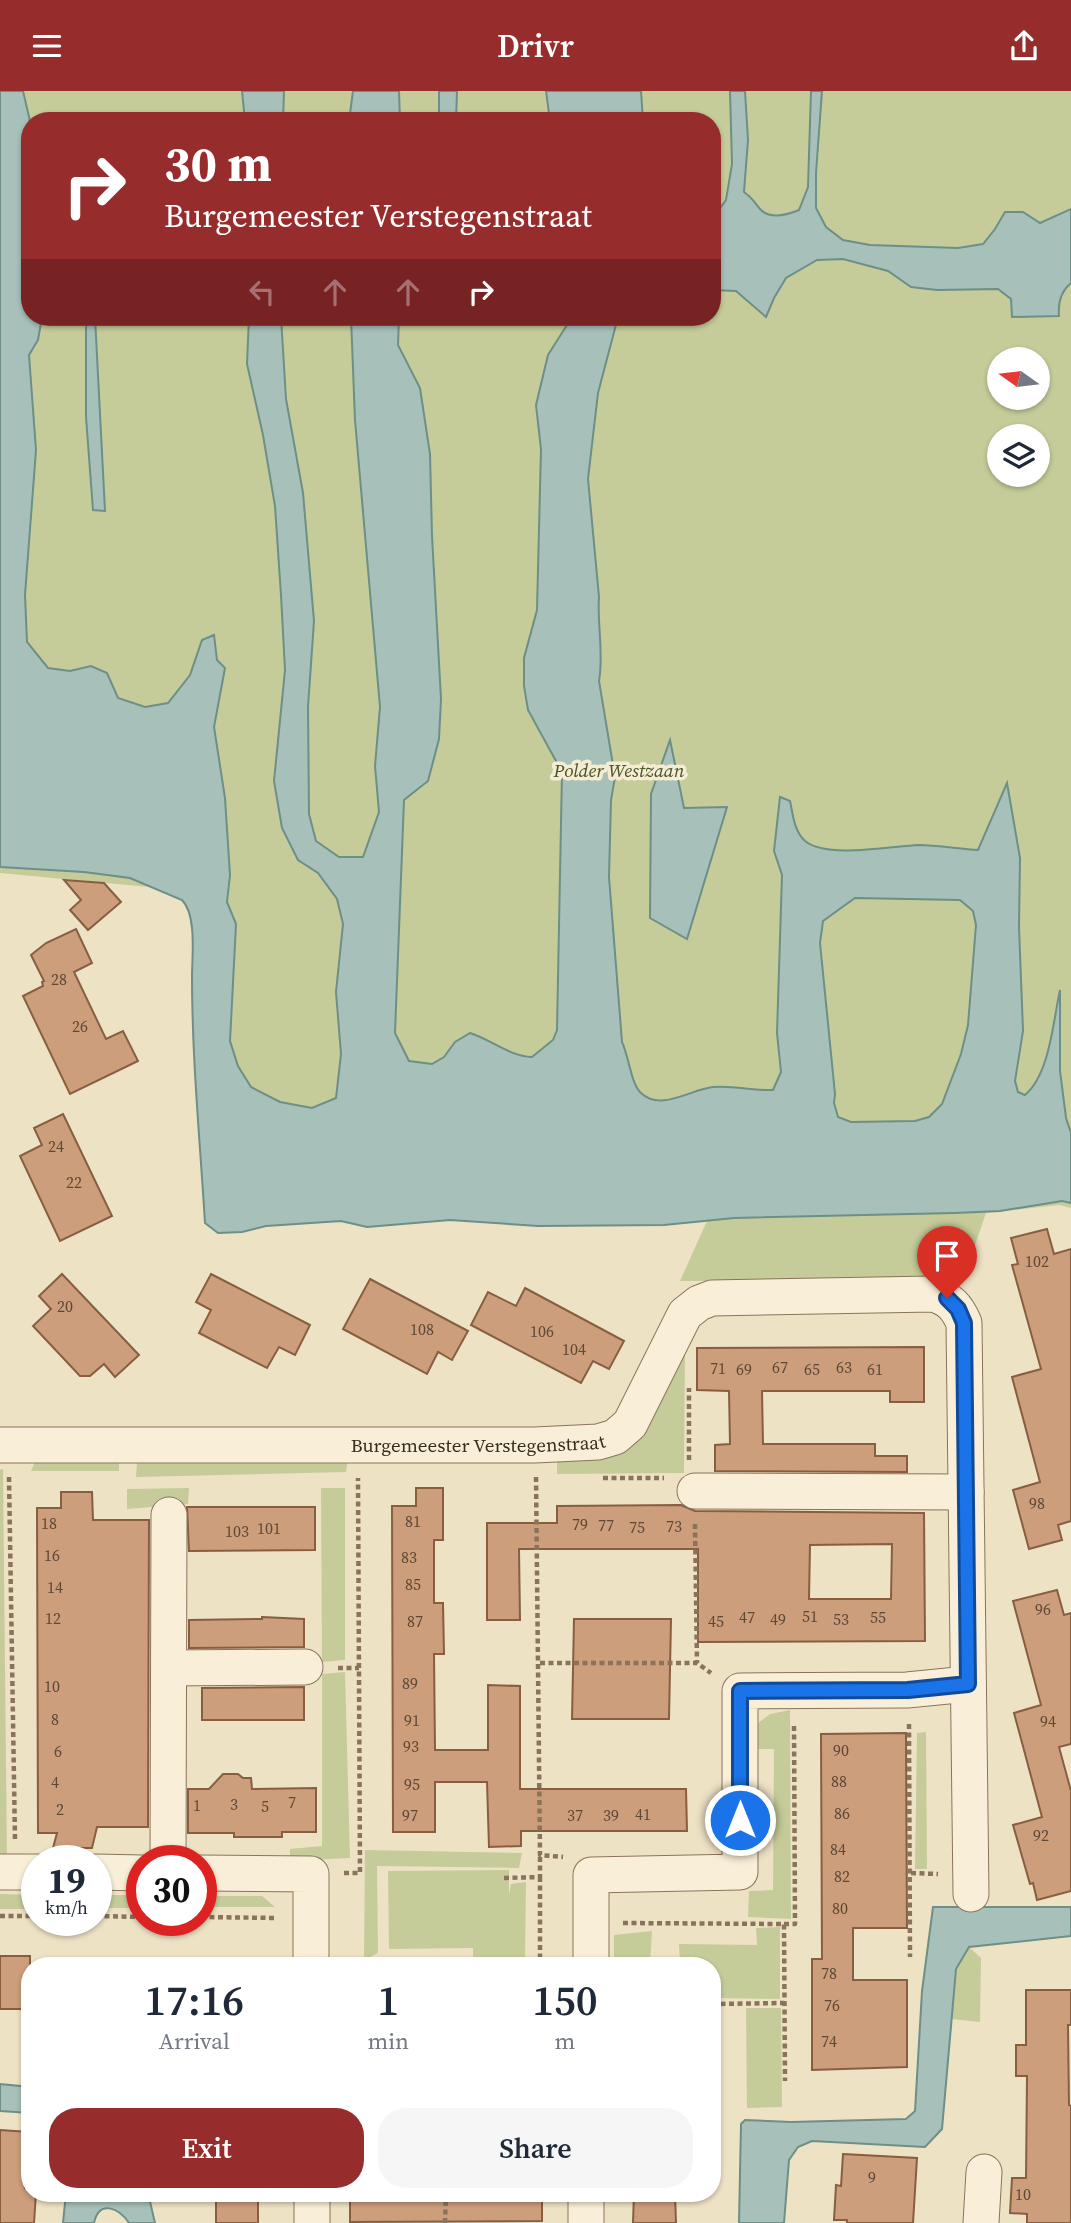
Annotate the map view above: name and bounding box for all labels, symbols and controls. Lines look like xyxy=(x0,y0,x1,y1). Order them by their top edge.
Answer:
text: Drivr xyxy=(497,24,574,68)
icon: menu xyxy=(28,27,66,65)
icon: share xyxy=(1005,27,1043,65)
text: 30 m xyxy=(164,130,272,197)
icon: right xyxy=(49,140,140,231)
text: Burgemeester Verstegenstraat xyxy=(164,194,592,238)
icon: left xyxy=(243,273,281,311)
icon: ahead xyxy=(316,273,354,311)
icon: ahead xyxy=(389,273,427,311)
icon: right xyxy=(462,273,500,311)
north arrow xyxy=(987,347,1050,409)
map controls xyxy=(987,347,1050,487)
button: layers xyxy=(987,424,1050,487)
park label: Polder Westzaan xyxy=(553,757,685,783)
house number: 28 xyxy=(51,968,67,990)
house number: 26 xyxy=(72,1015,88,1037)
house number: 24 xyxy=(48,1135,64,1157)
house number: 22 xyxy=(66,1171,82,1193)
pin xyxy=(917,1226,977,1298)
icon: arrive xyxy=(928,1237,966,1275)
house number: 102 xyxy=(1025,1250,1049,1272)
house number: 20 xyxy=(57,1295,73,1317)
house number: 108 xyxy=(410,1318,434,1340)
house number: 106 xyxy=(530,1320,554,1342)
house number: 104 xyxy=(562,1338,586,1360)
house number: 67 xyxy=(772,1356,788,1378)
house number: 63 xyxy=(836,1356,852,1378)
house number: 71 xyxy=(710,1357,726,1379)
house number: 69 xyxy=(736,1358,752,1380)
house number: 65 xyxy=(804,1358,820,1380)
house number: 61 xyxy=(867,1358,883,1380)
street label: Burgemeester Verstegenstraat xyxy=(351,1427,609,1458)
house number: 98 xyxy=(1029,1492,1045,1514)
house number: 81 xyxy=(405,1510,421,1532)
house number: 18 xyxy=(41,1512,57,1534)
house number: 79 xyxy=(572,1513,588,1535)
house number: 77 xyxy=(598,1514,614,1536)
house number: 73 xyxy=(666,1515,682,1537)
house number: 75 xyxy=(629,1516,645,1538)
house number: 101 xyxy=(257,1517,281,1539)
house number: 103 xyxy=(225,1520,249,1542)
house number: 16 xyxy=(44,1544,60,1566)
house number: 83 xyxy=(401,1546,417,1568)
house number: 85 xyxy=(405,1573,421,1595)
house number: 14 xyxy=(47,1576,63,1598)
house number: 96 xyxy=(1035,1598,1051,1620)
house number: 51 xyxy=(802,1605,818,1627)
house number: 47 xyxy=(739,1606,755,1628)
house number: 55 xyxy=(870,1606,886,1628)
house number: 12 xyxy=(45,1607,61,1629)
house number: 49 xyxy=(770,1608,786,1630)
house number: 53 xyxy=(833,1608,849,1630)
house number: 87 xyxy=(407,1610,423,1632)
house number: 45 xyxy=(708,1610,724,1632)
house number: 89 xyxy=(402,1672,418,1694)
house number: 10 xyxy=(44,1675,60,1697)
house number: 8 xyxy=(51,1708,59,1730)
house number: 91 xyxy=(404,1709,420,1731)
house number: 94 xyxy=(1040,1710,1056,1732)
house number: 93 xyxy=(403,1735,419,1757)
house number: 90 xyxy=(833,1739,849,1761)
house number: 6 xyxy=(54,1740,62,1762)
house number: 88 xyxy=(831,1770,847,1792)
house number: 4 xyxy=(51,1771,59,1793)
house number: 95 xyxy=(404,1773,420,1795)
position arrow xyxy=(703,1783,777,1857)
house number: 7 xyxy=(288,1791,296,1813)
house number: 3 xyxy=(230,1793,238,1815)
house number: 1 xyxy=(193,1794,201,1816)
house number: 5 xyxy=(261,1795,269,1817)
house number: 2 xyxy=(56,1798,64,1820)
house number: 86 xyxy=(834,1802,850,1824)
house number: 41 xyxy=(635,1803,651,1825)
house number: 97 xyxy=(402,1804,418,1826)
house number: 37 xyxy=(567,1804,583,1826)
house number: 39 xyxy=(603,1804,619,1826)
house number: 92 xyxy=(1033,1824,1049,1846)
house number: 84 xyxy=(830,1838,846,1860)
speed limit sign: 30 xyxy=(126,1845,217,1936)
text: 19 xyxy=(48,1857,85,1905)
house number: 82 xyxy=(834,1865,850,1887)
text: km/h xyxy=(45,1895,88,1920)
house number: 80 xyxy=(832,1897,848,1919)
house number: 78 xyxy=(821,1962,837,1984)
text: 17:16 xyxy=(144,1971,244,2029)
text: 1 xyxy=(377,1971,399,2029)
text: 150 xyxy=(532,1971,598,2029)
house number: 76 xyxy=(824,1994,840,2016)
text: Arrival xyxy=(159,2025,230,2057)
text: min xyxy=(367,2025,409,2057)
text: m xyxy=(555,2025,575,2057)
house number: 74 xyxy=(821,2030,837,2052)
button: Exit xyxy=(49,2108,364,2188)
button: Share xyxy=(378,2108,693,2188)
house number: 9 xyxy=(868,2166,876,2188)
house number: 10 xyxy=(1015,2183,1031,2205)

